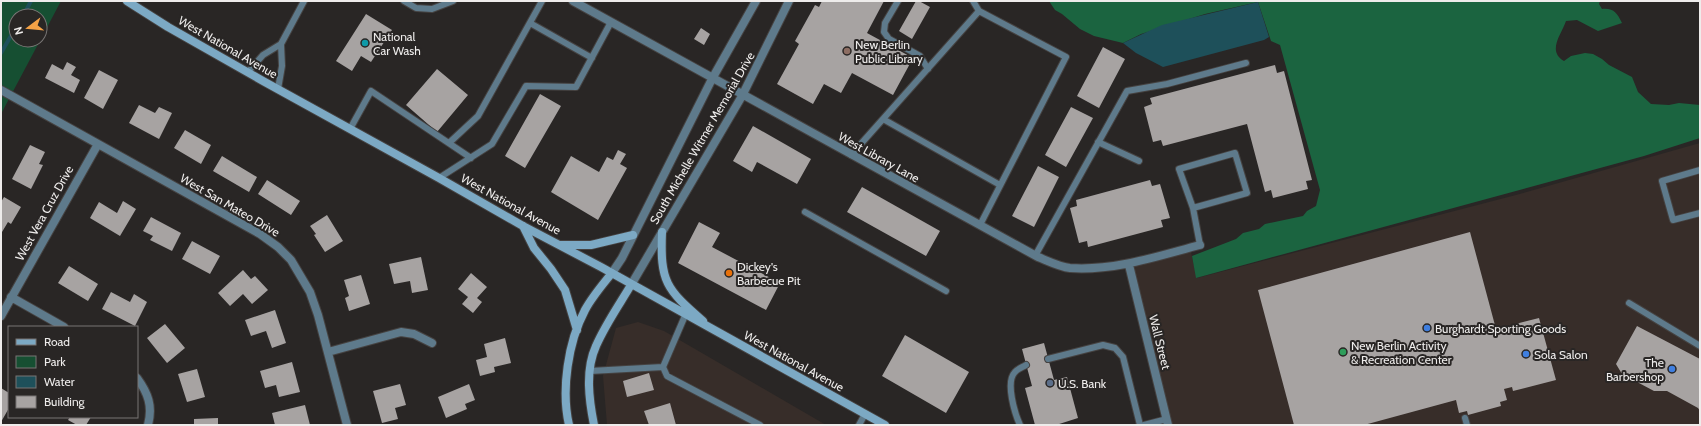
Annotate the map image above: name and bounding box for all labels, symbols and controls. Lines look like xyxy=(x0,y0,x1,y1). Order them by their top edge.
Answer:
north arrow xyxy=(8,8,48,48)
street label: West National Avenue xyxy=(176,13,280,81)
text: N xyxy=(11,25,26,36)
place label: National Car Wash xyxy=(373,29,421,58)
place label: New Berlin Public Library xyxy=(855,37,923,66)
marker: National Car Wash xyxy=(360,38,370,48)
marker: New Berlin Public Library xyxy=(842,46,852,56)
street label: South Michelle Witmer Memorial Drive xyxy=(646,49,758,227)
street label: West Library Lane xyxy=(836,128,922,186)
street label: West Vera Cruz Drive xyxy=(12,163,76,263)
street label: West San Mateo Drive xyxy=(177,170,283,240)
street label: West National Avenue xyxy=(458,170,564,238)
place label: Dickey's Barbecue Pit xyxy=(737,259,800,288)
marker: Dickey's Barbecue Pit xyxy=(724,268,734,278)
street label: Wall Street xyxy=(1146,313,1174,371)
place label: Burghardt Sporting Goods xyxy=(1435,321,1566,336)
marker: Burghardt Sporting Goods xyxy=(1422,323,1432,333)
legend xyxy=(8,326,138,418)
street label: West National Avenue xyxy=(741,327,847,395)
text: Road xyxy=(44,334,70,349)
place label: New Berlin Activity & Recreation Center xyxy=(1351,338,1452,367)
marker: New Berlin Activity & Recreation Center xyxy=(1338,347,1348,357)
place label: Sola Salon xyxy=(1534,347,1588,362)
marker: Sola Salon xyxy=(1521,349,1531,359)
text: Park xyxy=(44,354,66,369)
place label: The Barbershop xyxy=(1606,355,1664,384)
marker: The Barbershop xyxy=(1667,364,1677,374)
text: Water xyxy=(44,374,75,389)
place label: U.S. Bank xyxy=(1058,376,1107,391)
marker: U.S. Bank xyxy=(1045,378,1055,388)
text: Building xyxy=(44,394,86,409)

